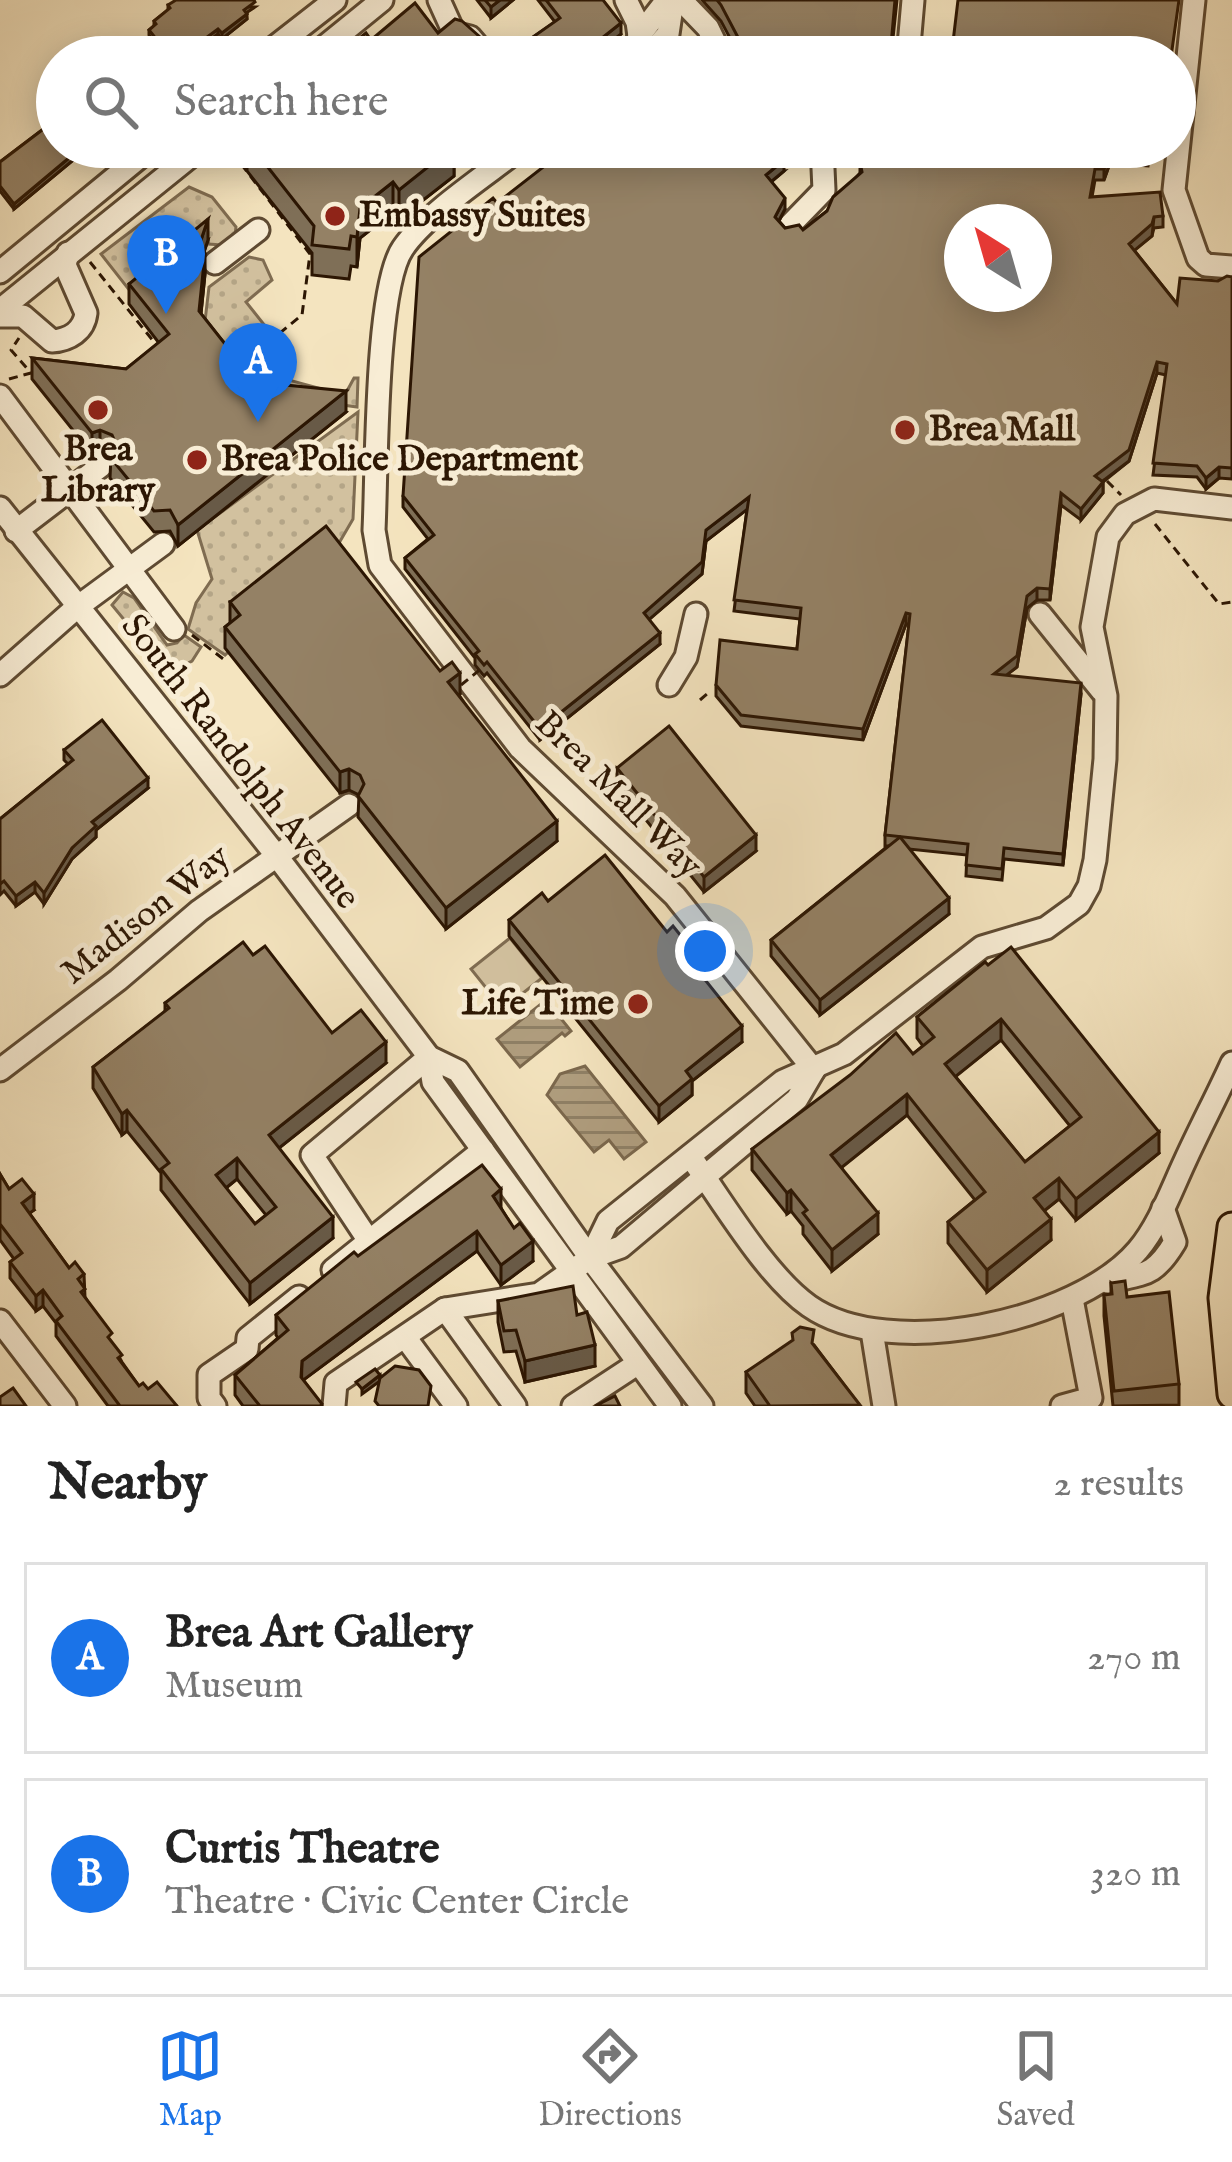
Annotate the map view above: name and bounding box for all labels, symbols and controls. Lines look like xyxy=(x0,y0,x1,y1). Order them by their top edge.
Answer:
search box xyxy=(36,36,1196,168)
icon: search xyxy=(78,69,144,135)
text: Search here xyxy=(174,74,388,131)
place label: Embassy Suites xyxy=(359,193,586,239)
marker: Embassy Suites xyxy=(322,203,348,229)
north arrow xyxy=(944,204,1052,312)
pin: B xyxy=(127,215,205,314)
pin: A xyxy=(219,323,297,422)
marker: Brea Library xyxy=(85,397,111,423)
place label: Brea Mall xyxy=(929,407,1076,453)
marker: Brea Mall xyxy=(892,417,918,443)
place label: Brea Library xyxy=(41,427,156,514)
place label: Brea Police Department xyxy=(221,437,579,483)
marker: Brea Police Department xyxy=(184,447,210,473)
street label: South Randolph Avenue xyxy=(110,605,370,919)
street label: Brea Mall Way xyxy=(524,701,712,889)
street label: Madison Way xyxy=(52,834,240,995)
your location xyxy=(675,921,735,981)
place label: Life Time xyxy=(461,981,614,1027)
marker: Life Time xyxy=(625,991,651,1017)
text: Nearby xyxy=(48,1452,207,1517)
text: 2 results xyxy=(1053,1460,1184,1509)
text: Brea Art Gallery xyxy=(165,1605,472,1662)
text: A xyxy=(77,1634,103,1683)
text: 270 m xyxy=(1087,1634,1181,1683)
text: Museum xyxy=(165,1662,303,1711)
text: Curtis Theatre xyxy=(165,1821,440,1878)
text: B xyxy=(77,1850,103,1899)
text: 320 m xyxy=(1090,1850,1181,1899)
text: Theatre · Civic Center Circle xyxy=(165,1878,629,1927)
tab: Map xyxy=(157,2023,223,2137)
tab: Directions xyxy=(538,2023,682,2137)
tab: Saved xyxy=(997,2023,1075,2137)

